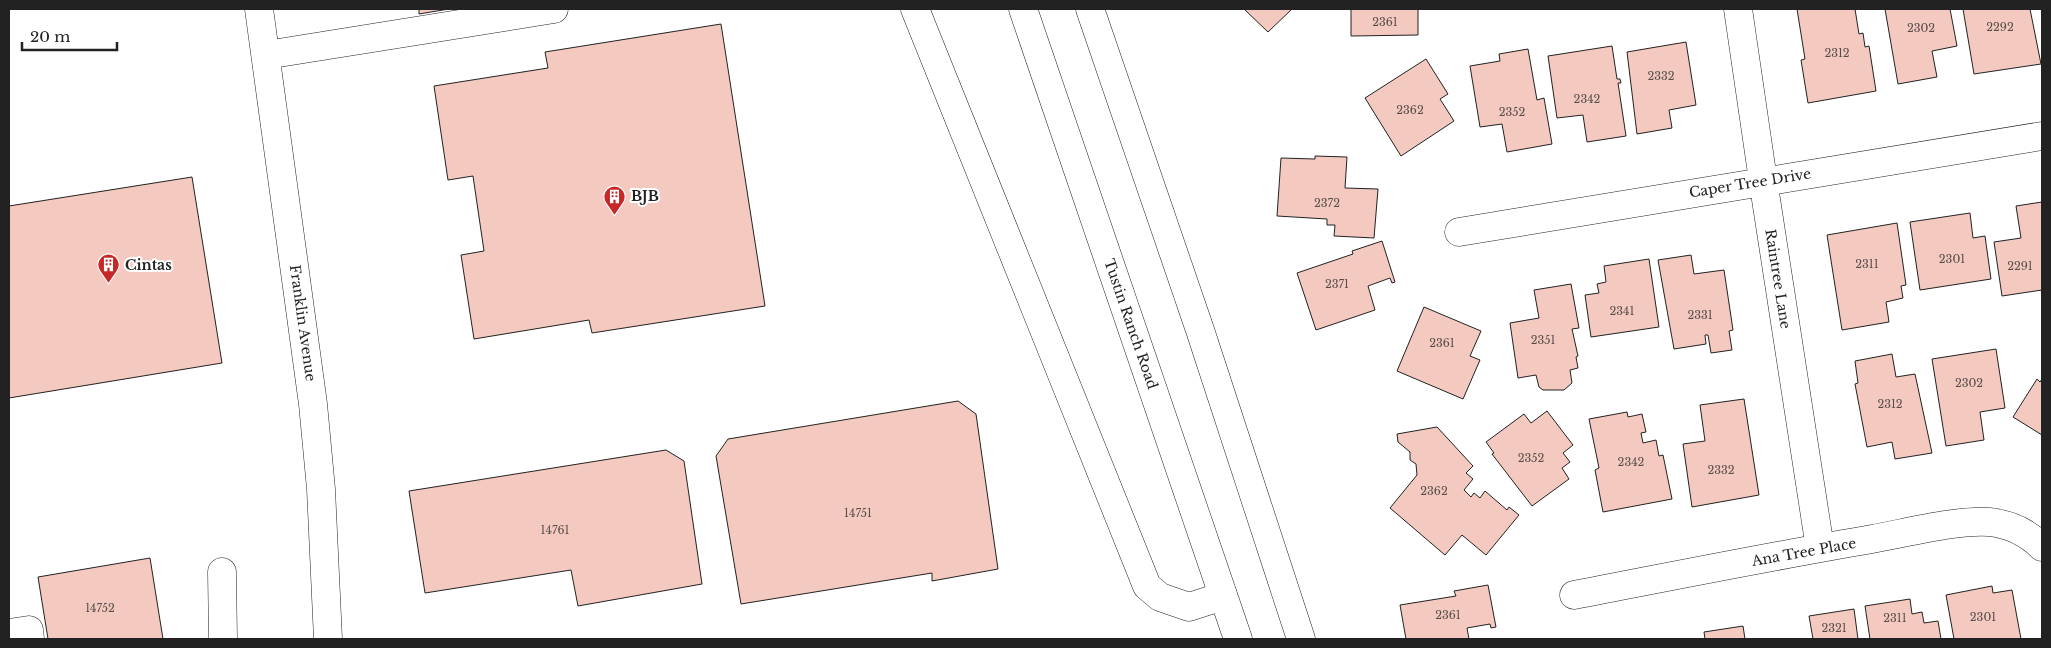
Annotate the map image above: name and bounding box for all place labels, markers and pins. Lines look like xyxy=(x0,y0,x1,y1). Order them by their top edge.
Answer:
building icon: BJB xyxy=(603,184,627,215)
place label: BJB xyxy=(631,187,659,205)
building icon: Cintas xyxy=(97,253,121,284)
place label: Cintas xyxy=(125,256,172,274)

